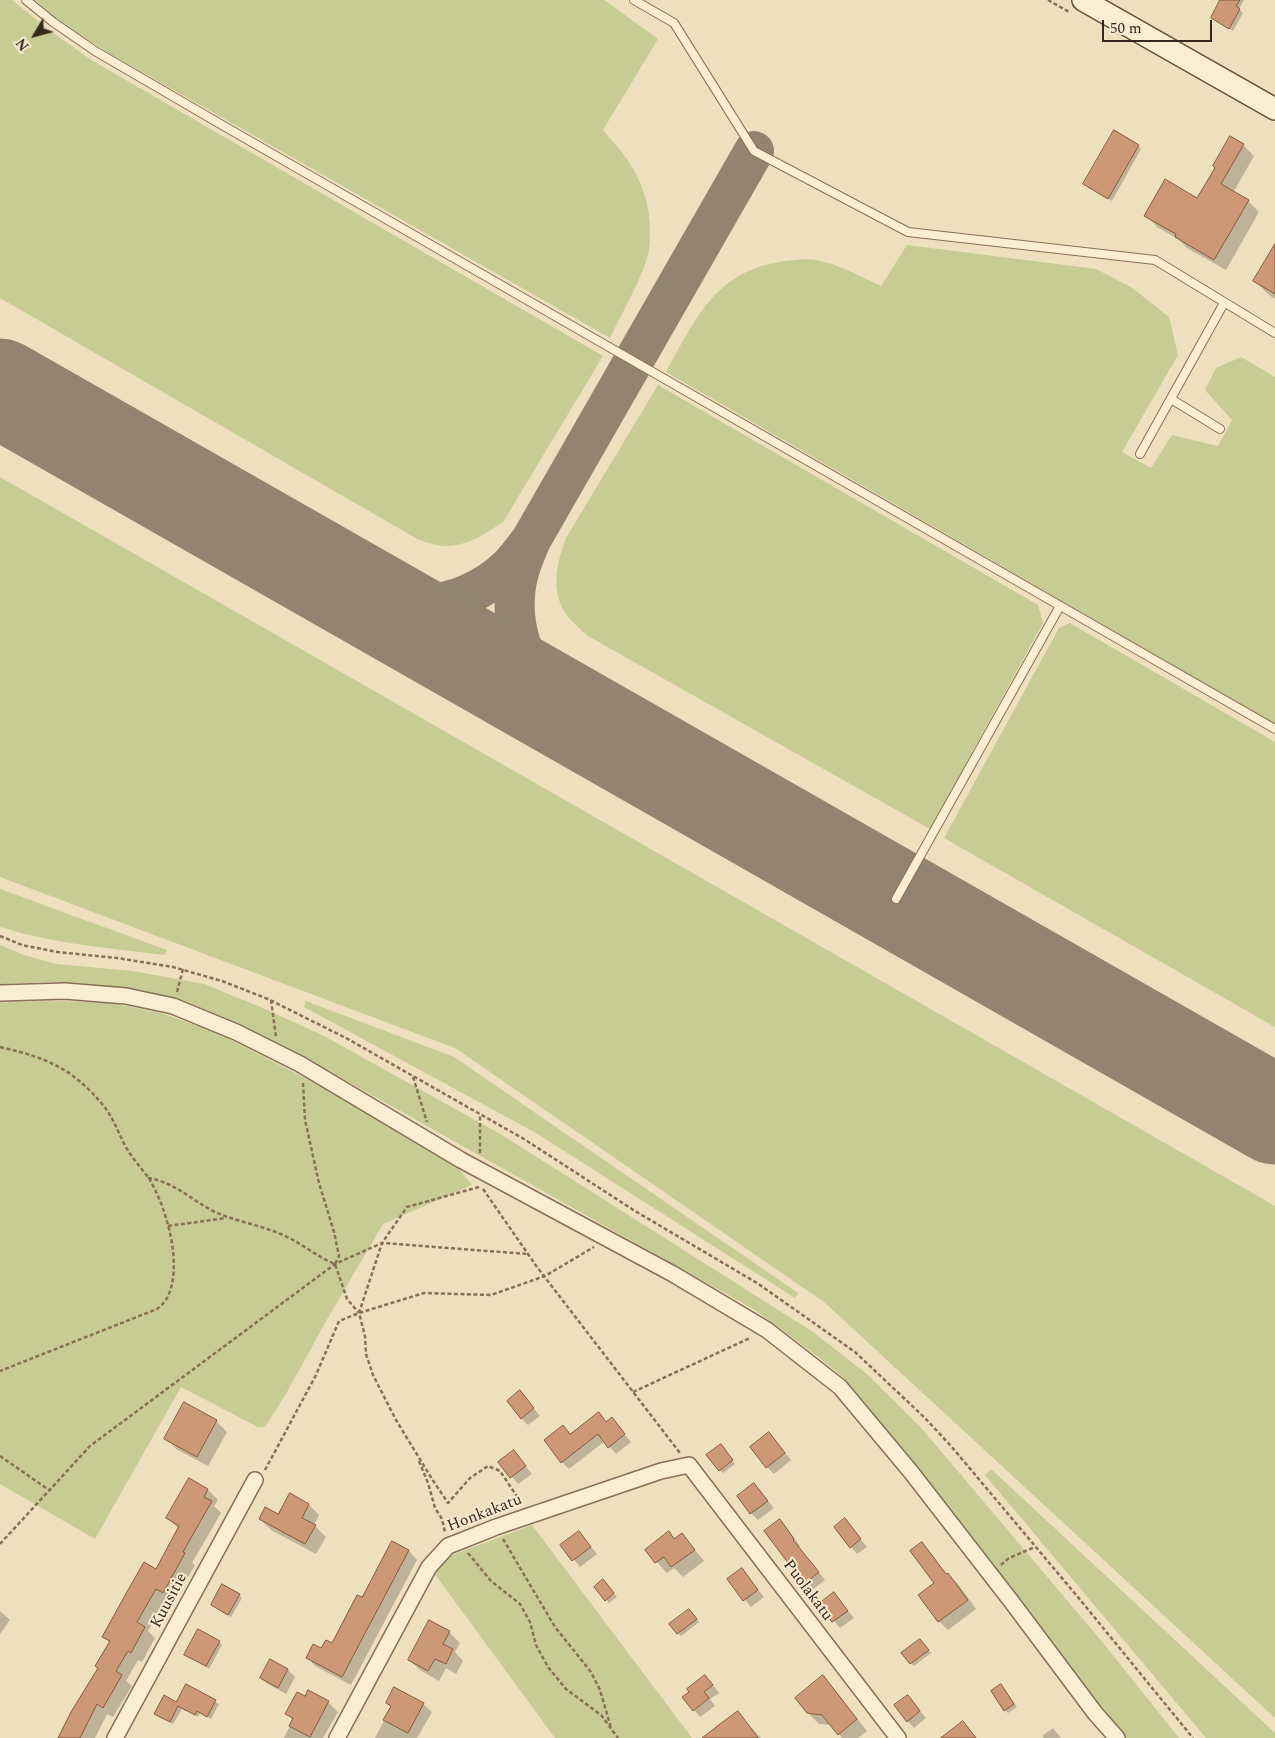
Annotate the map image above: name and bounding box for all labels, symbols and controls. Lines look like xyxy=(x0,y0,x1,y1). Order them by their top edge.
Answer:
north arrow xyxy=(10,10,60,60)
scale bar xyxy=(1105,10,1215,42)
text: 50 m xyxy=(1110,17,1142,40)
text: N xyxy=(11,33,34,55)
street label: Honkakatu xyxy=(445,1491,525,1537)
street label: Puolakatu xyxy=(778,1557,836,1625)
street label: Kuusitie xyxy=(148,1570,192,1632)

